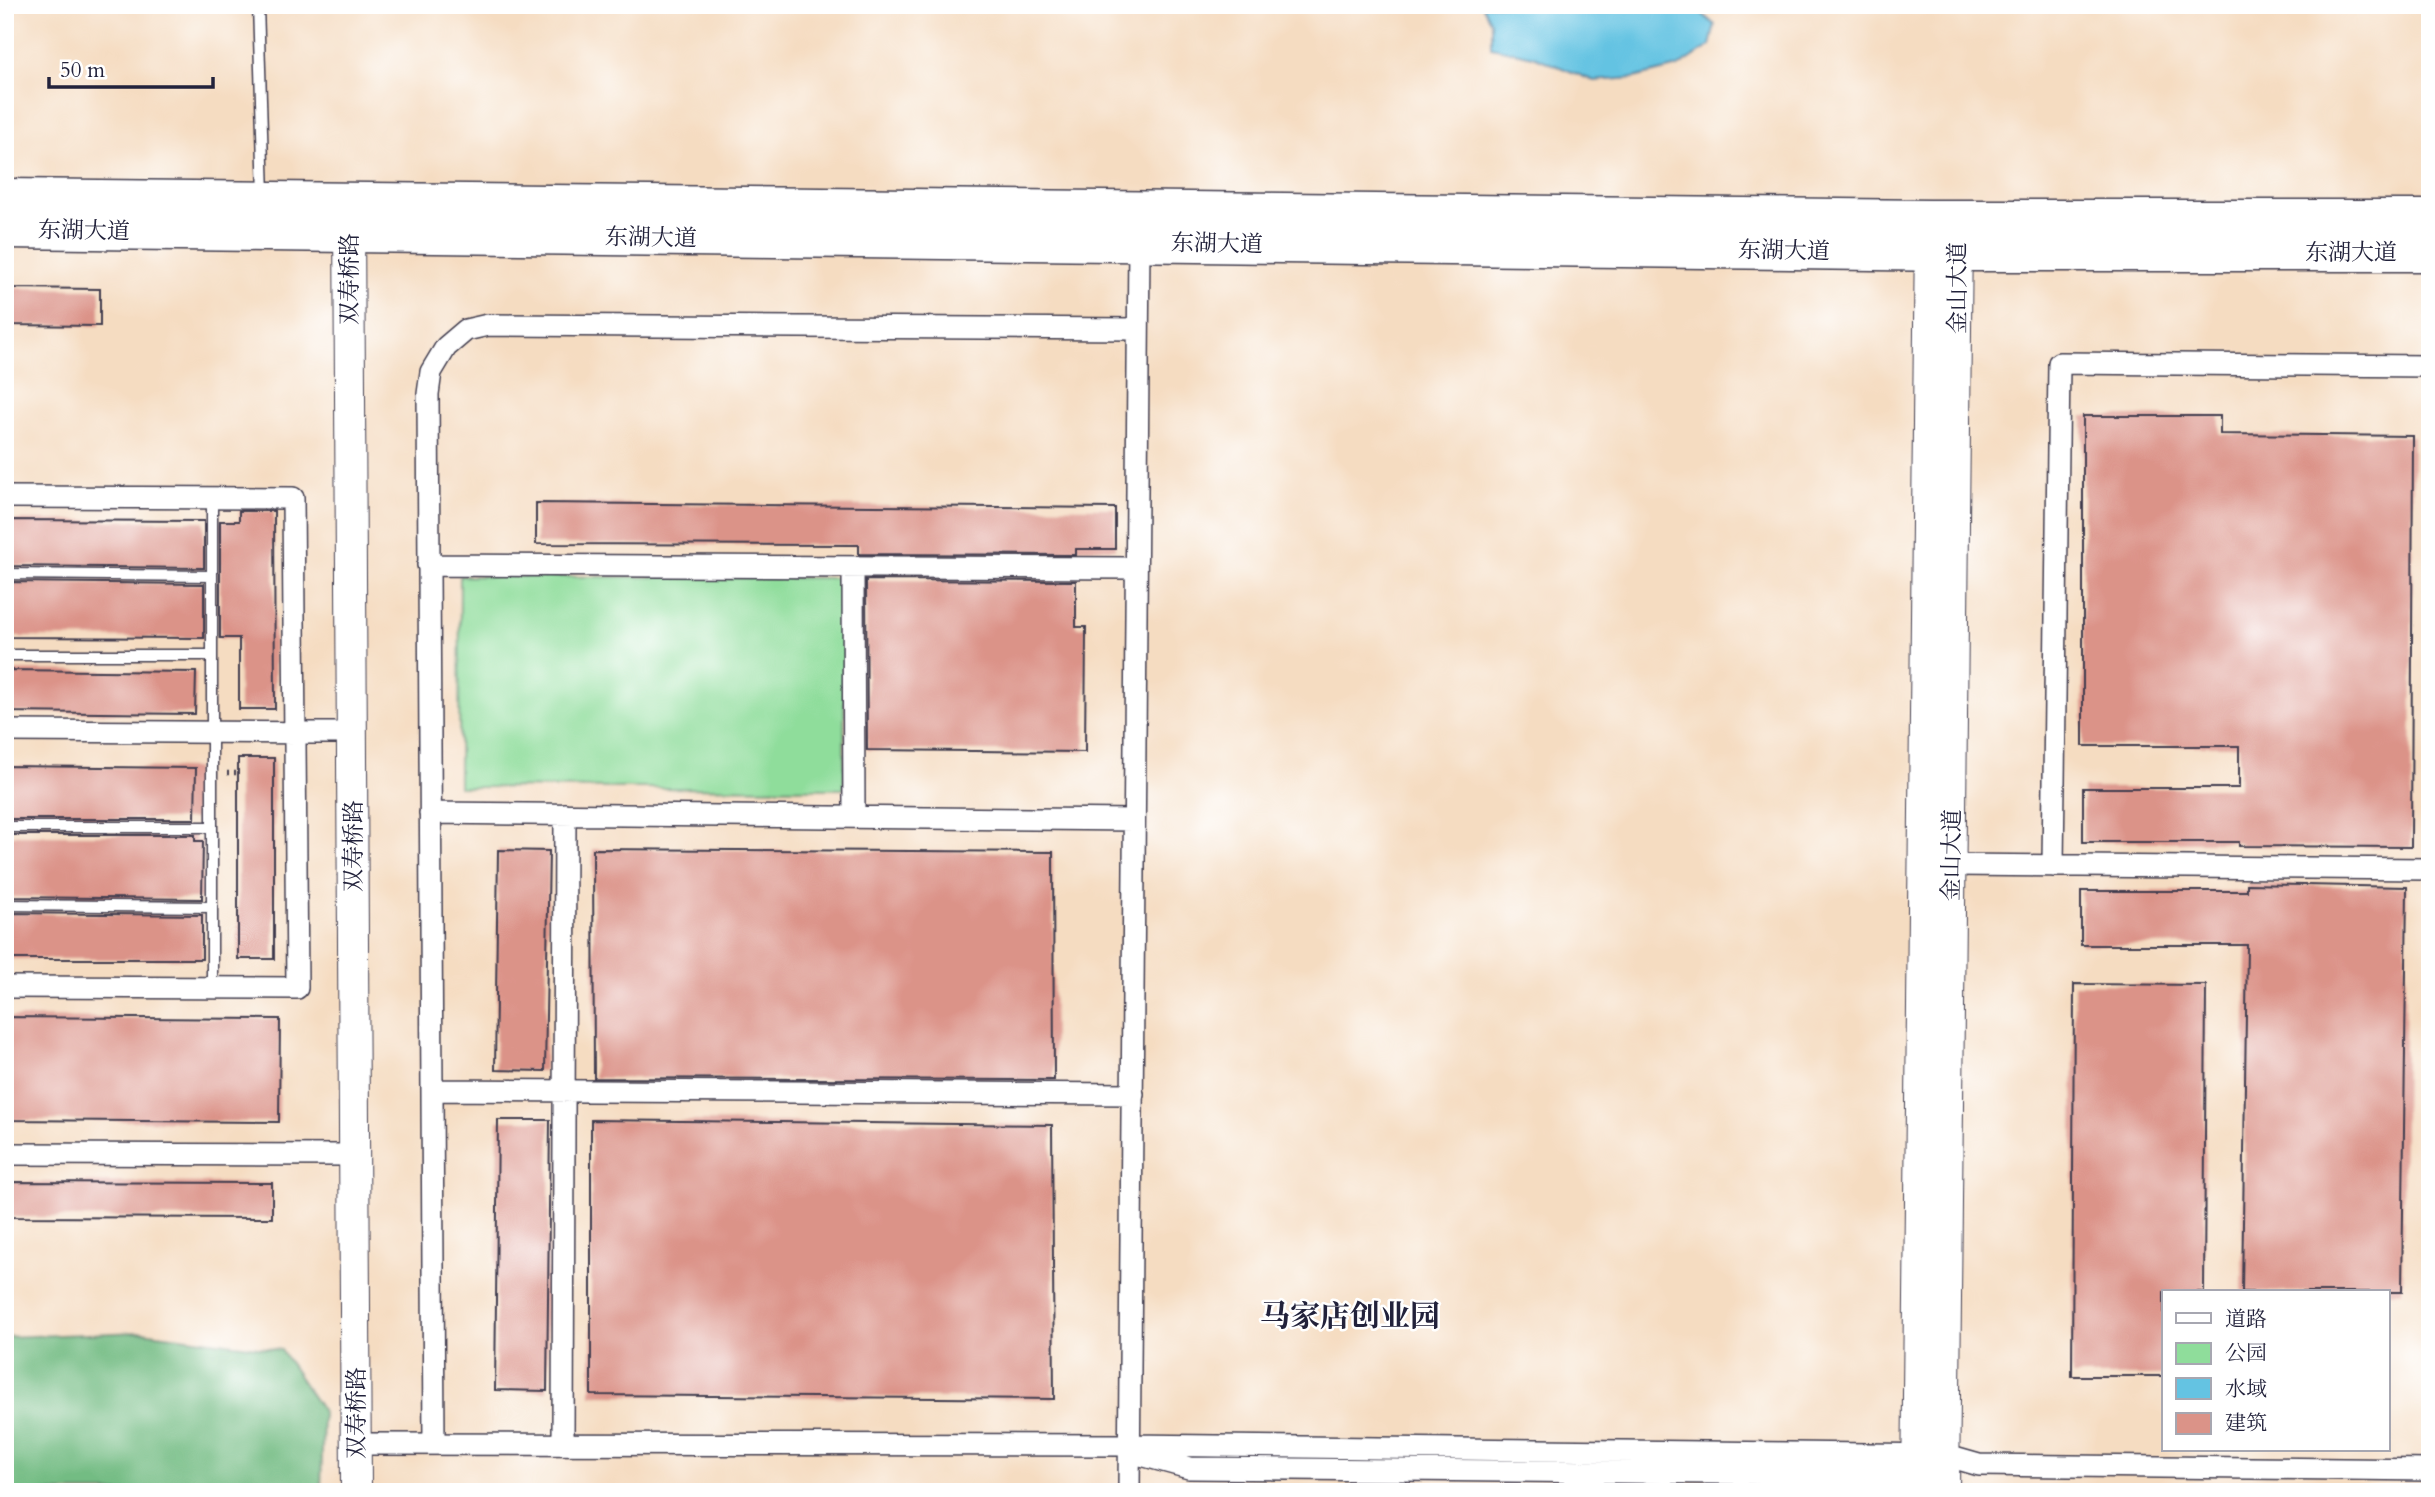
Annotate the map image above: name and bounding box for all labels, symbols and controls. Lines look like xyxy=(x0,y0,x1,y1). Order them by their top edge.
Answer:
scale bar xyxy=(49,46,214,90)
text: 50 m xyxy=(60,56,105,85)
street label: 东湖大道 xyxy=(38,214,130,247)
street label: 东湖大道 xyxy=(605,221,697,254)
street label: 东湖大道 xyxy=(1171,227,1263,260)
street label: 双寿桥路 xyxy=(334,233,365,325)
street label: 东湖大道 xyxy=(1738,234,1830,267)
street label: 东湖大道 xyxy=(2305,237,2397,268)
street label: 金山大道 xyxy=(1942,242,1973,334)
street label: 双寿桥路 xyxy=(338,800,369,892)
street label: 金山大道 xyxy=(1935,809,1968,901)
legend xyxy=(2162,1290,2390,1452)
district label: 马家店创业园 xyxy=(1260,1296,1440,1337)
text: 道路 xyxy=(2225,1305,2267,1334)
text: 公园 xyxy=(2225,1339,2267,1368)
street label: 双寿桥路 xyxy=(341,1367,372,1459)
text: 水域 xyxy=(2225,1375,2267,1404)
text: 建筑 xyxy=(2225,1409,2267,1438)

